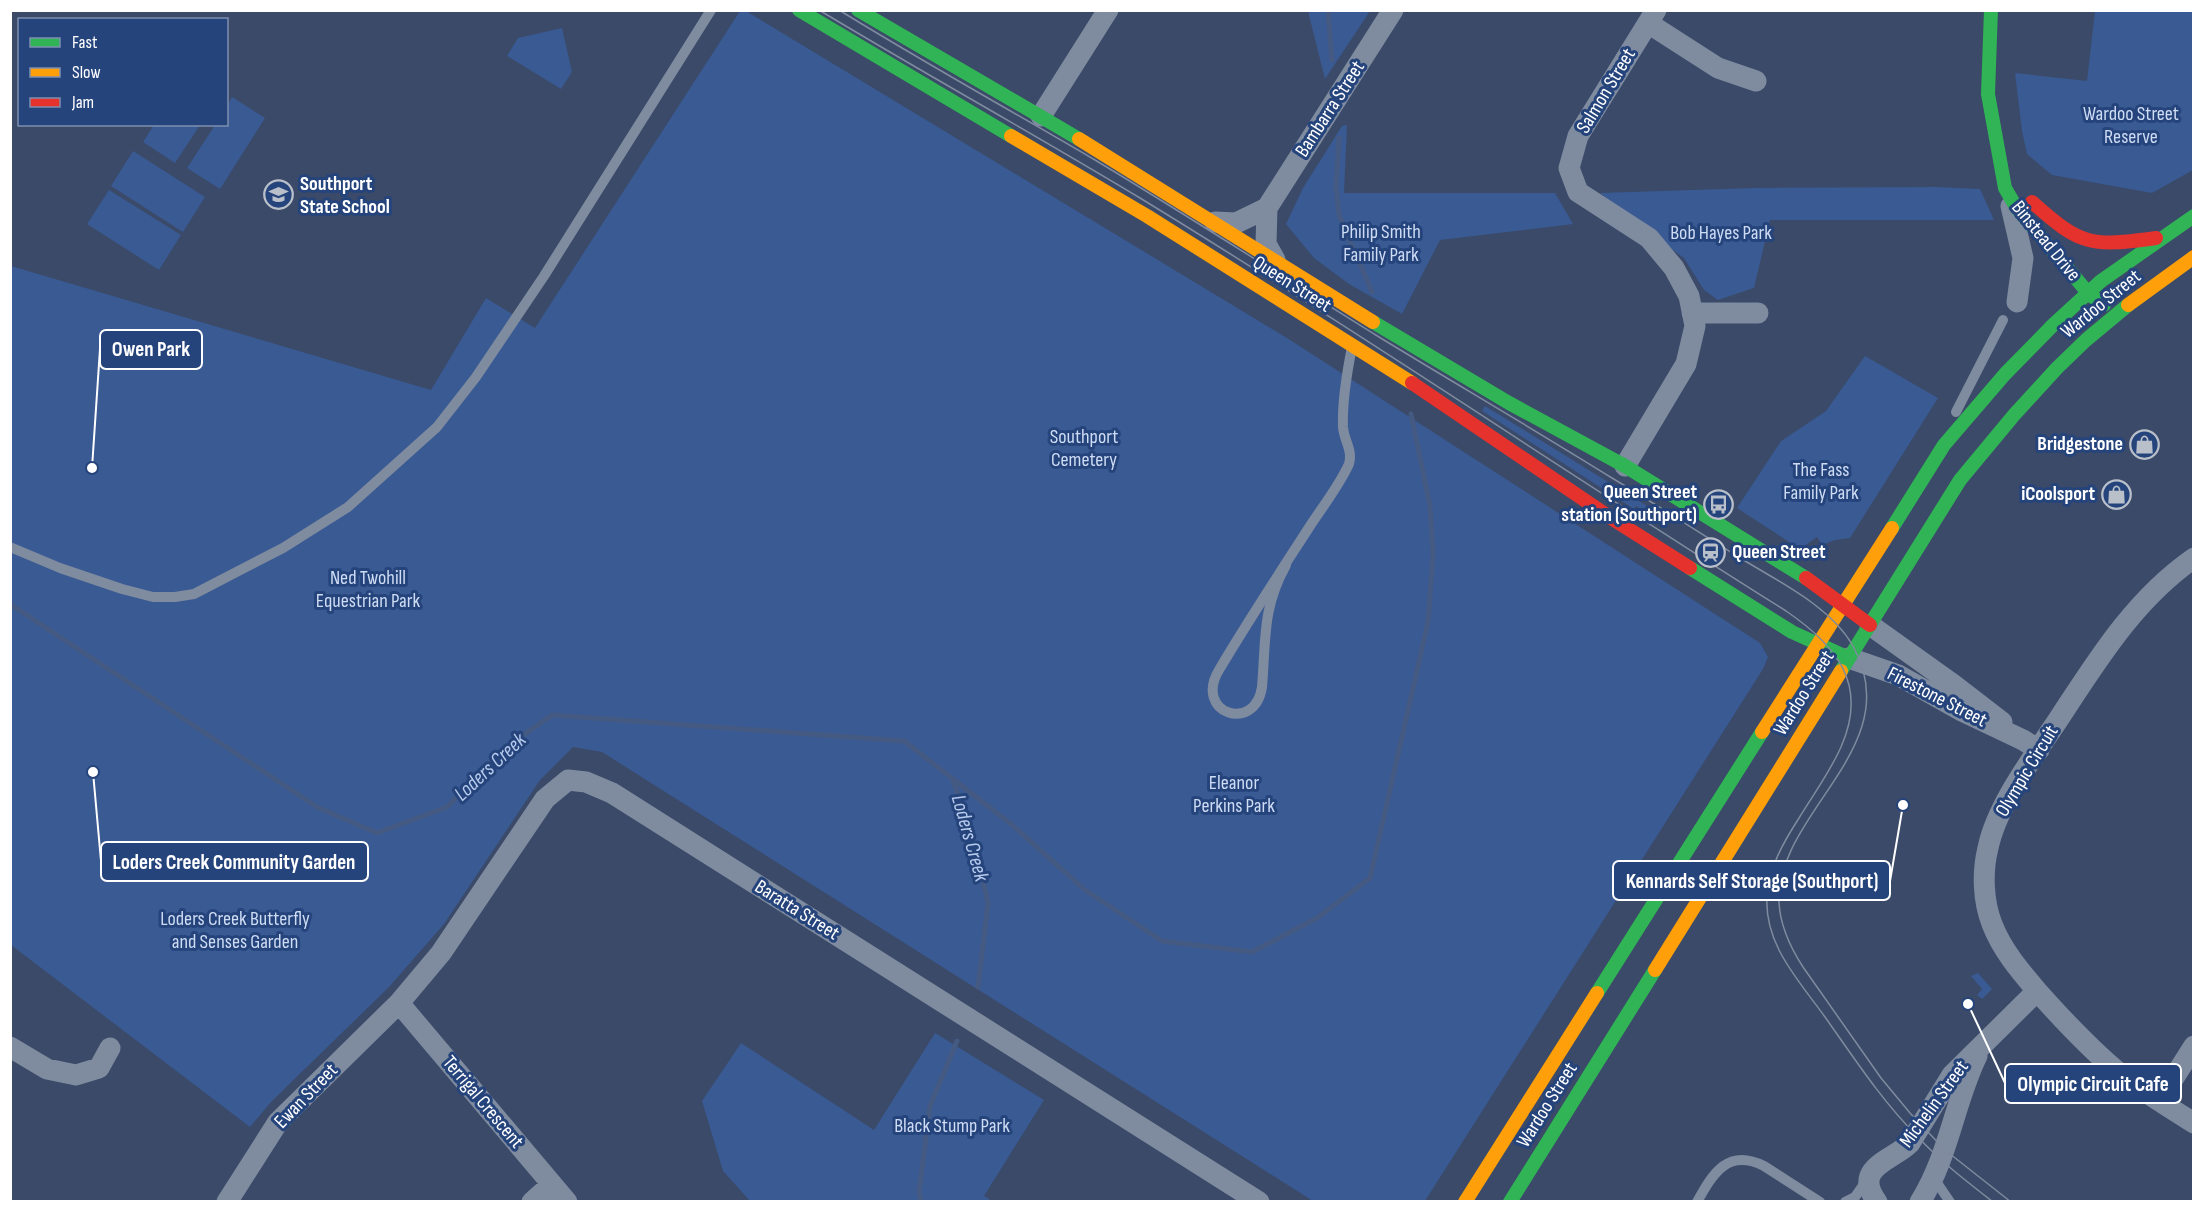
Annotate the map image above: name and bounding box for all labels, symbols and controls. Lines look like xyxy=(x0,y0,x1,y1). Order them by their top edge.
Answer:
legend xyxy=(18,18,228,126)
text: Fast xyxy=(72,32,98,53)
street label: Salmon Street xyxy=(1571,44,1641,138)
street label: Bambarra Street xyxy=(1290,56,1370,162)
text: Slow xyxy=(72,62,101,83)
text: Jam xyxy=(71,92,94,113)
park label: Wardoo Street Reserve xyxy=(2083,102,2179,149)
place label: Southport State School xyxy=(300,172,390,219)
school or university icon: Southport State School xyxy=(263,179,295,211)
street label: Binstead Drive xyxy=(2006,196,2086,286)
park label: Philip Smith Family Park xyxy=(1341,220,1421,267)
park label: Bob Hayes Park xyxy=(1670,221,1772,245)
street label: Queen Street xyxy=(1248,250,1336,318)
street label: Wardoo Street xyxy=(2056,264,2146,344)
callout: Owen Park xyxy=(100,330,202,369)
text: Owen Park xyxy=(112,337,190,362)
park label: Southport Cemetery xyxy=(1050,425,1118,472)
shop icon: Bridgestone xyxy=(2128,428,2160,460)
place label: Bridgestone xyxy=(2037,432,2123,456)
park label: The Fass Family Park xyxy=(1783,458,1859,505)
shop icon: iCoolsport xyxy=(2100,478,2132,510)
place label: Queen Street station (Southport) xyxy=(1561,480,1697,527)
place label: iCoolsport xyxy=(2021,482,2095,506)
bus stop icon: Queen Street station (Southport) xyxy=(1702,488,1734,520)
station icon: Queen Street xyxy=(1695,536,1727,568)
place label: Queen Street xyxy=(1732,540,1826,564)
park label: Ned Twohill Equestrian Park xyxy=(316,566,420,613)
street label: Wardoo Street xyxy=(1768,646,1840,740)
street label: Firestone Street xyxy=(1883,662,1991,732)
street label: Olympic Circuit xyxy=(1990,721,2064,821)
water label: Loders Creek xyxy=(449,727,532,806)
park label: Eleanor Perkins Park xyxy=(1193,771,1275,818)
water label: Loders Creek xyxy=(946,792,995,885)
callout: Loders Creek Community Garden xyxy=(101,842,368,881)
text: Loders Creek Community Garden xyxy=(113,850,355,875)
callout: Kennards Self Storage (Southport) xyxy=(1613,861,1890,900)
text: Kennards Self Storage (Southport) xyxy=(1626,869,1878,894)
street label: Baratta Street xyxy=(750,875,844,945)
park label: Loders Creek Butterfly and Senses Garden xyxy=(160,907,310,954)
street label: Terrigal Crescent xyxy=(437,1051,529,1153)
street label: Michelin Street xyxy=(1894,1056,1974,1152)
street label: Wardoo Street xyxy=(1511,1058,1583,1152)
street label: Ewan Street xyxy=(269,1059,343,1133)
callout: Olympic Circuit Cafe xyxy=(2005,1064,2181,1103)
text: Olympic Circuit Cafe xyxy=(2017,1072,2169,1097)
park label: Black Stump Park xyxy=(894,1114,1010,1138)

